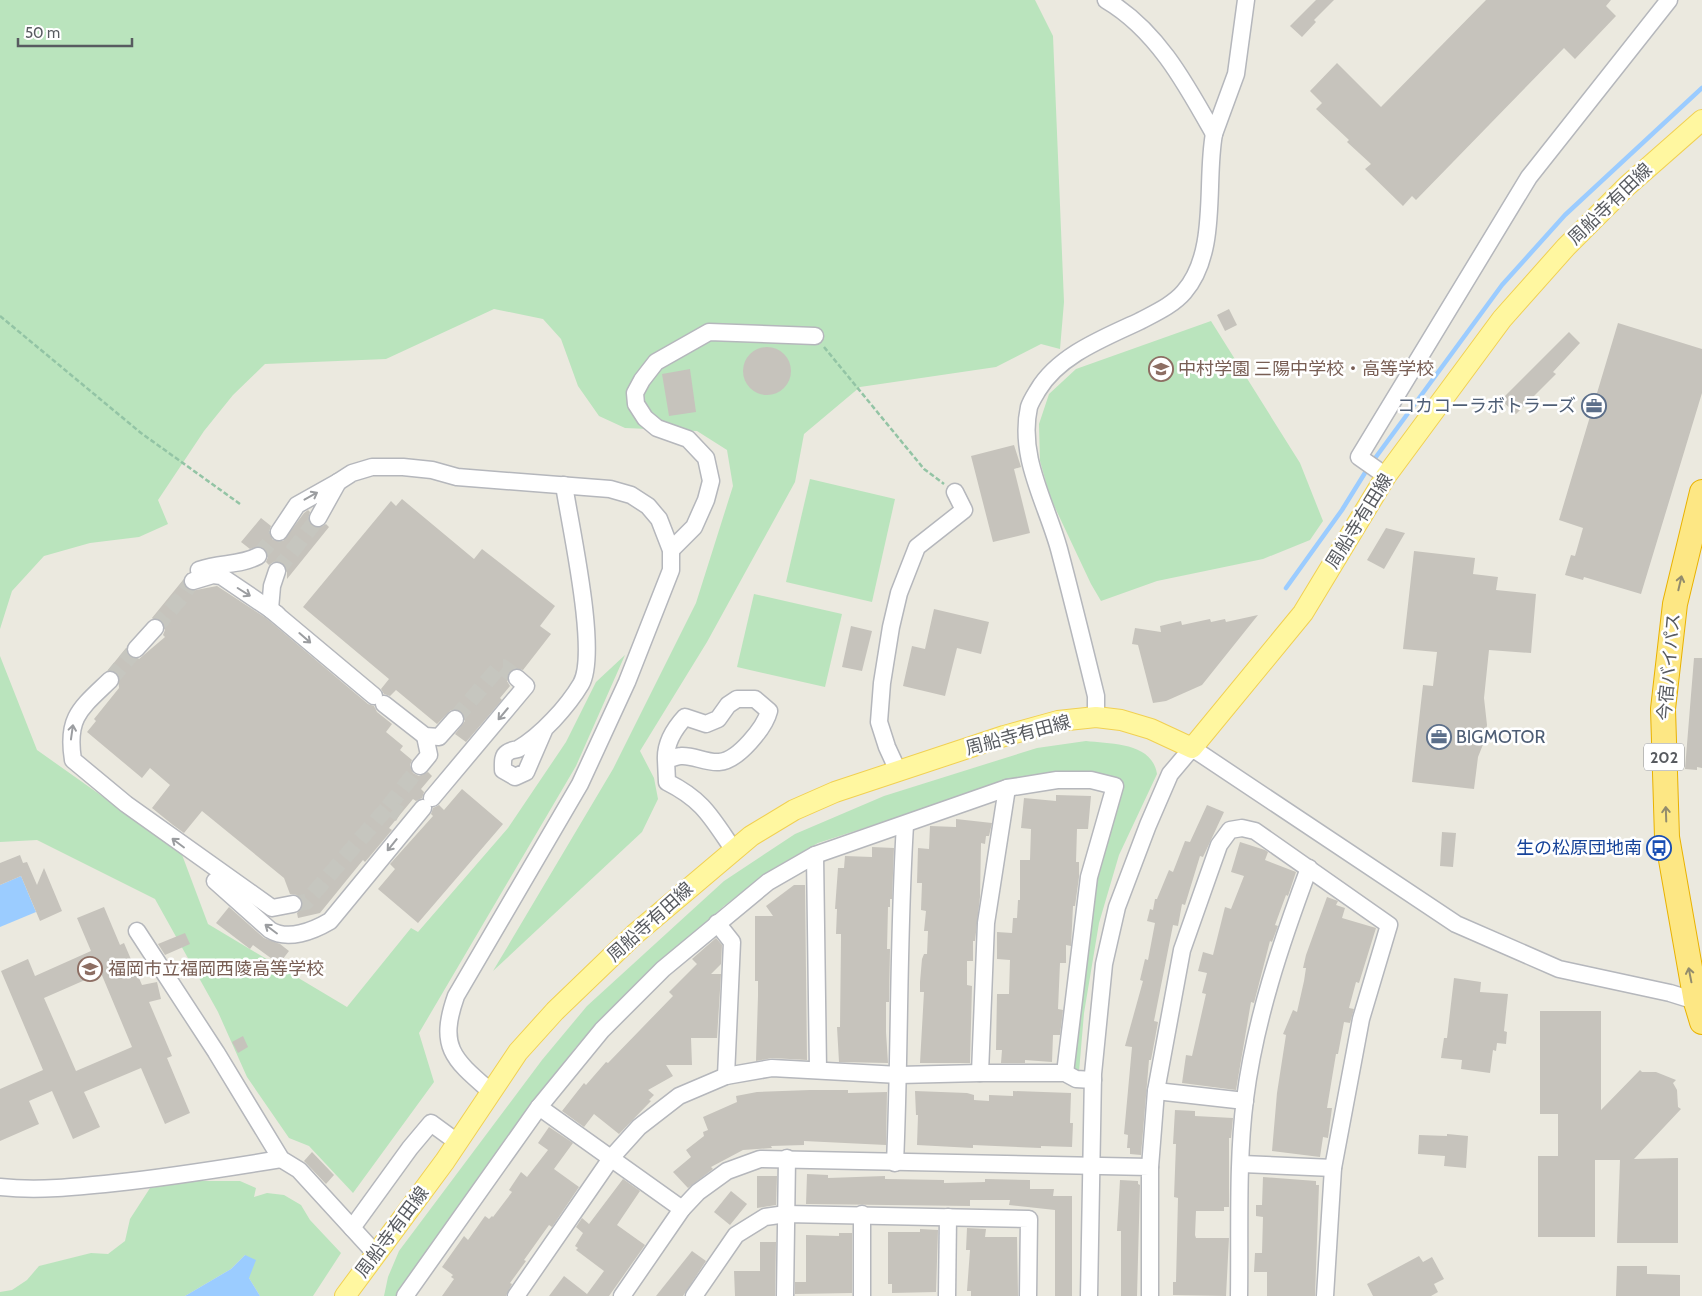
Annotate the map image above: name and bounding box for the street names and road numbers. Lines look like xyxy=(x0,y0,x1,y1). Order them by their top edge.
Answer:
street label: 周船寺有田線 xyxy=(1564,159,1656,249)
street label: 周船寺有田線 xyxy=(1321,469,1397,573)
street label: 今宿バイパス xyxy=(1653,612,1685,722)
street label: 周船寺有田線 xyxy=(963,710,1073,760)
road number: 202 xyxy=(1644,744,1684,770)
street label: 周船寺有田線 xyxy=(603,878,697,966)
street label: 周船寺有田線 xyxy=(351,1182,433,1282)

